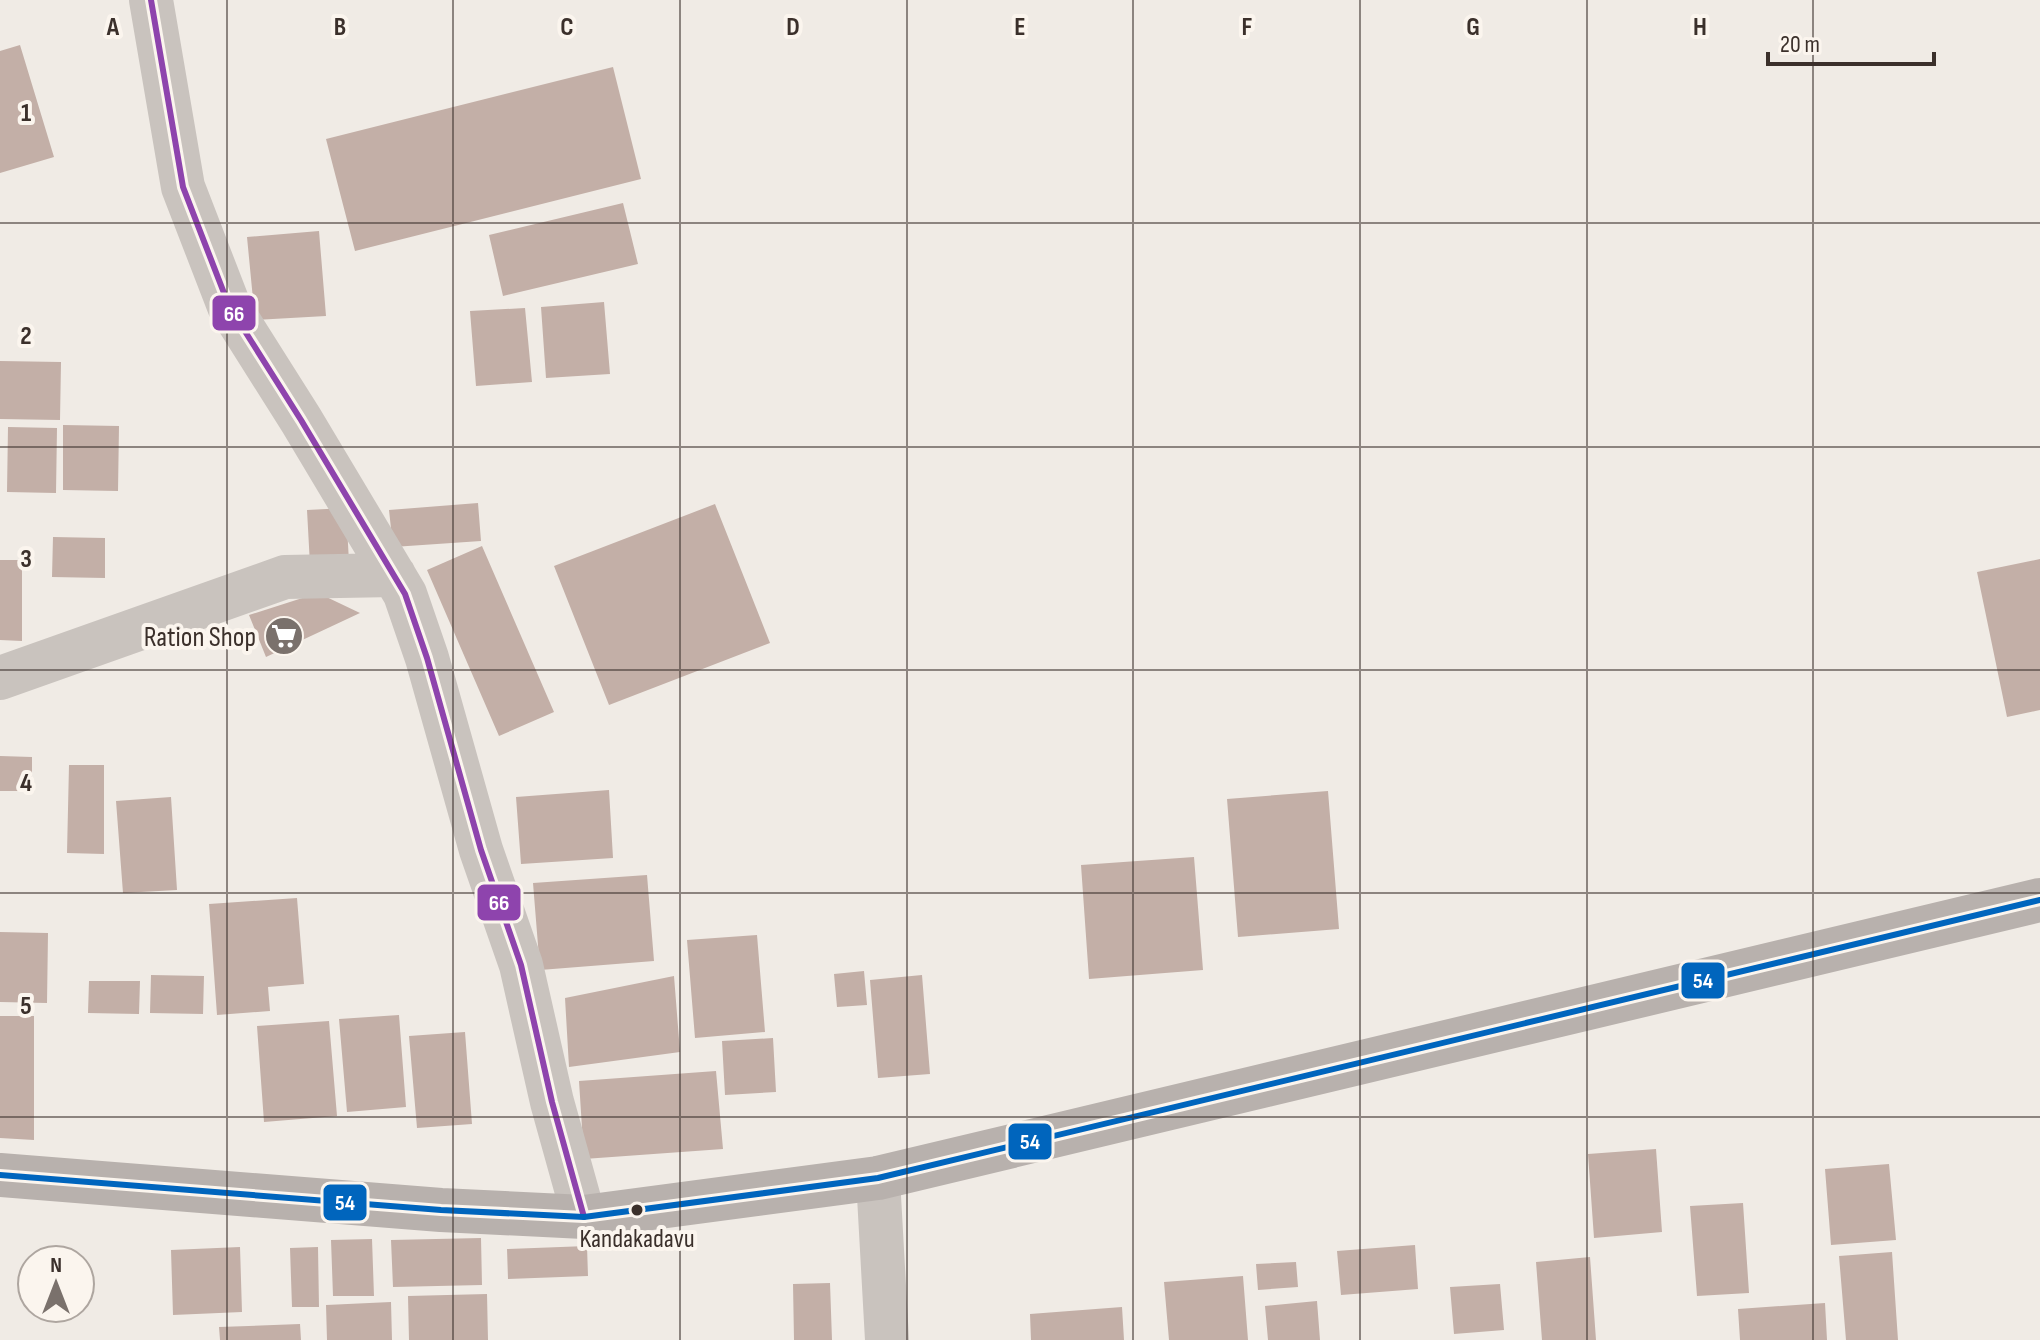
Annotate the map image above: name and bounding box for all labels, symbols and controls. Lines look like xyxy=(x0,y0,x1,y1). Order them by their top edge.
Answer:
text: A xyxy=(106,12,120,43)
text: B xyxy=(334,12,346,43)
text: C xyxy=(560,12,574,43)
text: D xyxy=(786,12,800,43)
text: E xyxy=(1014,12,1026,43)
text: F xyxy=(1242,12,1253,43)
text: G xyxy=(1466,12,1480,43)
text: H xyxy=(1693,12,1707,43)
scale bar xyxy=(1768,16,1934,66)
text: 20 m xyxy=(1780,30,1820,59)
text: 1 xyxy=(21,98,31,129)
line badge: 66 xyxy=(211,294,257,332)
text: 66 xyxy=(224,301,244,328)
text: 2 xyxy=(20,321,32,352)
text: 3 xyxy=(20,544,32,575)
supermarket icon: Ration Shop xyxy=(263,615,305,657)
place label: Ration Shop xyxy=(144,621,256,654)
text: 4 xyxy=(20,768,32,799)
line badge: 66 xyxy=(476,883,522,922)
text: 66 xyxy=(489,890,509,917)
line badge: 54 xyxy=(1680,961,1726,1000)
text: 54 xyxy=(1693,968,1713,995)
text: 5 xyxy=(20,991,32,1022)
line badge: 54 xyxy=(1007,1122,1053,1161)
text: 54 xyxy=(1020,1129,1040,1156)
line badge: 54 xyxy=(322,1183,368,1222)
text: 54 xyxy=(335,1190,355,1217)
marker: Kandakadavu xyxy=(629,1202,645,1218)
place label: Kandakadavu xyxy=(579,1224,695,1255)
north arrow xyxy=(16,1244,96,1324)
text: N xyxy=(50,1252,62,1279)

